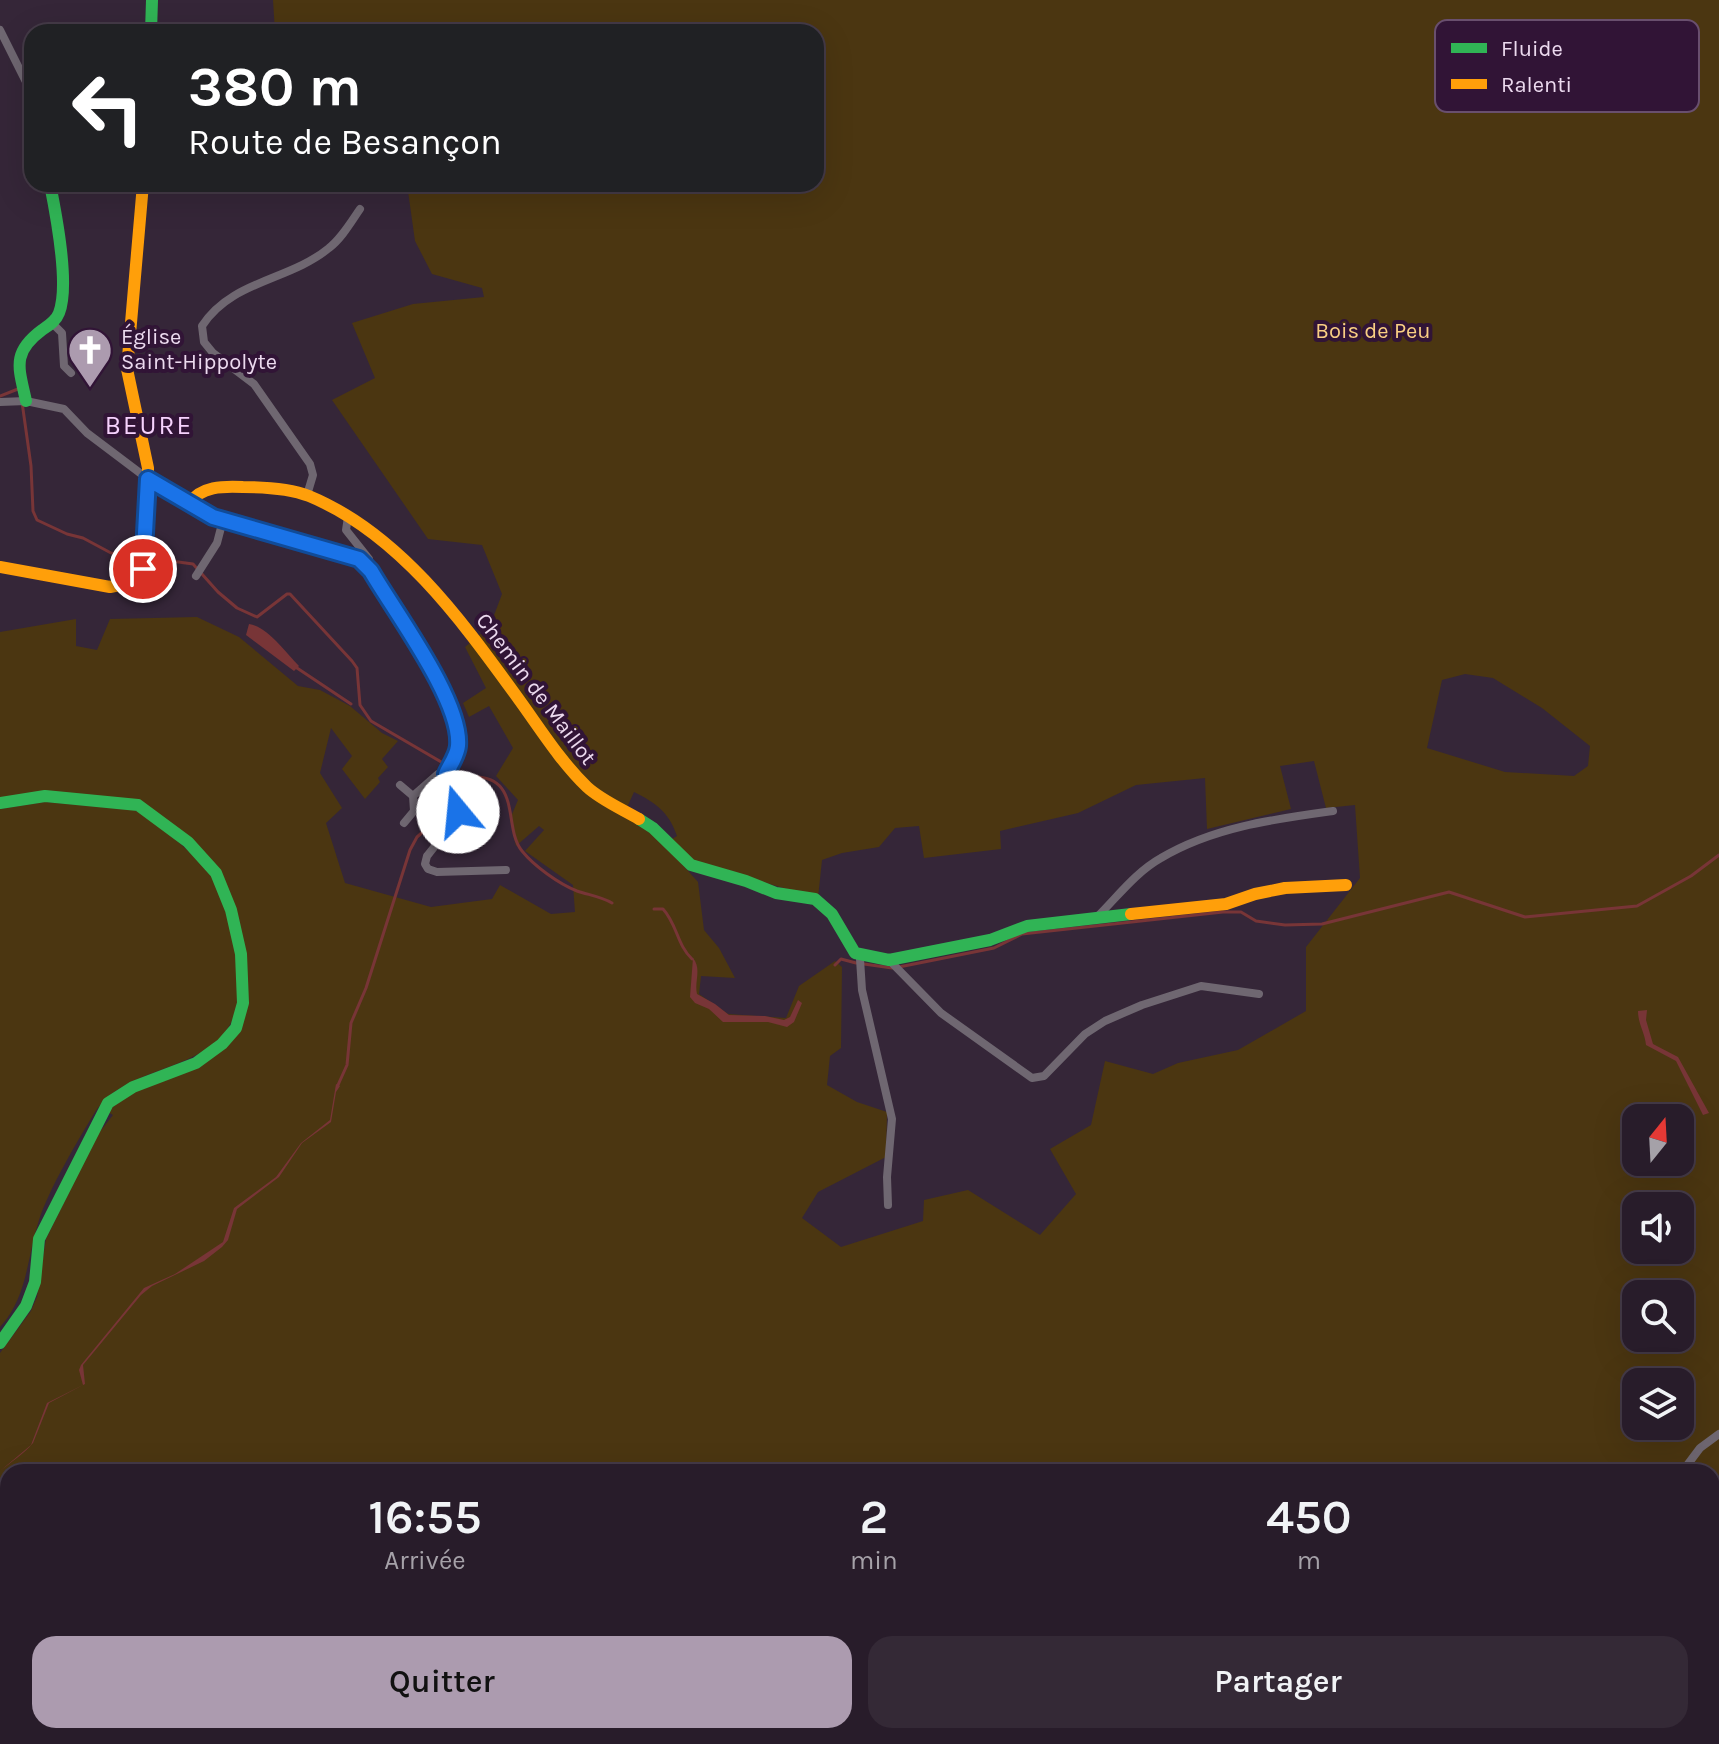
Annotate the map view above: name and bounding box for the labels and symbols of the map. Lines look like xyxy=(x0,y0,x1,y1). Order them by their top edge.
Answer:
legend xyxy=(1435,20,1699,112)
text: Fluide xyxy=(1501,36,1563,62)
text: Ralenti xyxy=(1501,72,1572,98)
park label: Bois de Peu xyxy=(1315,318,1431,344)
place label: Église Saint-Hippolyte xyxy=(121,323,277,375)
church icon: Église Saint-Hippolyte xyxy=(66,326,114,389)
district label: BEURE xyxy=(105,410,193,441)
pin xyxy=(109,535,177,603)
street label: Chemin de Maillot xyxy=(470,608,602,770)
position arrow xyxy=(416,770,500,854)
north arrow xyxy=(1622,1104,1694,1176)

